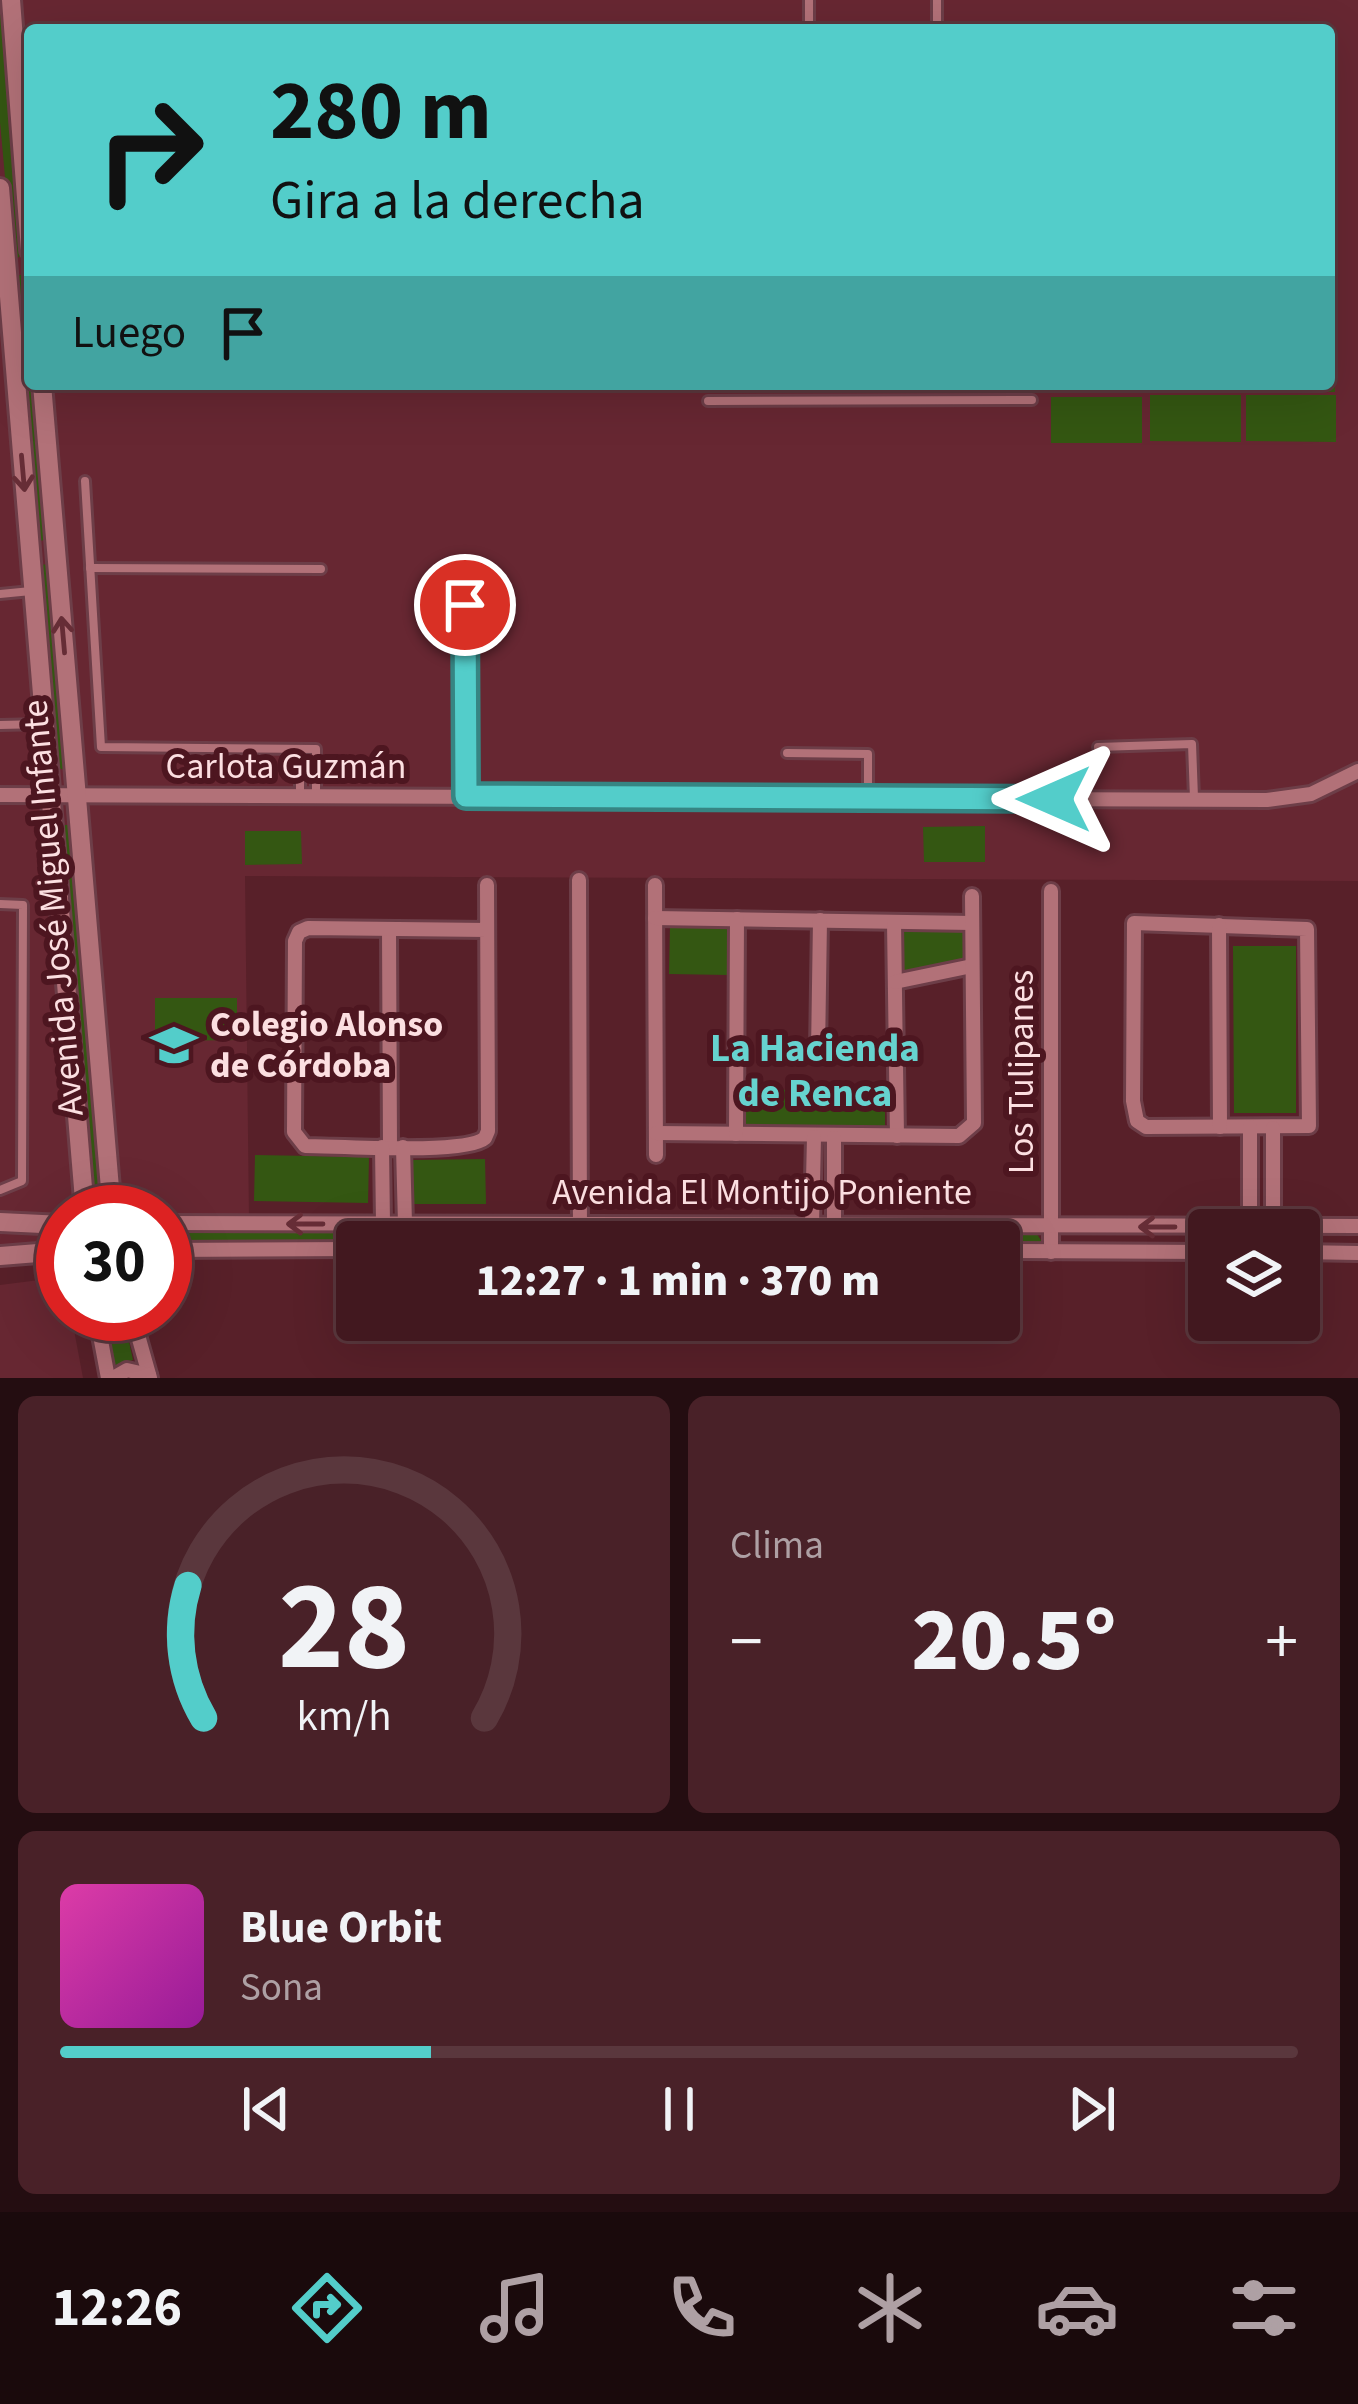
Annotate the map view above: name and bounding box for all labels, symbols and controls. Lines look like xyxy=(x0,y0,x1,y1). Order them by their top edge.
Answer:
text: 280 m xyxy=(270,52,492,172)
icon: right xyxy=(72,72,228,228)
text: Gira a la derecha xyxy=(270,163,645,240)
icon: arrive xyxy=(210,300,276,366)
text: Luego xyxy=(72,301,186,365)
one-way arrow xyxy=(11,452,34,491)
pin xyxy=(414,554,516,656)
icon: arrive xyxy=(432,572,498,638)
one-way arrow xyxy=(51,616,74,655)
street label: Avenida José Miguel Infante xyxy=(9,698,97,1118)
position arrow xyxy=(991,736,1117,862)
street label: Carlota Guzmán xyxy=(166,741,406,792)
street label: Los Tulipanes xyxy=(996,970,1047,1174)
place label: Colegio Alonso de Córdoba xyxy=(210,999,443,1091)
school or university icon: Colegio Alonso de Córdoba xyxy=(149,1020,199,1070)
district label: La Hacienda de Renca xyxy=(710,1021,920,1122)
street label: Avenida El Montijo Poniente xyxy=(552,1167,972,1218)
speed limit sign: 30 xyxy=(36,1185,192,1341)
map controls xyxy=(1188,1209,1320,1341)
button: layers xyxy=(1188,1209,1320,1341)
one-way arrow xyxy=(286,1213,325,1235)
one-way arrow xyxy=(1138,1216,1177,1238)
text: 12:27 · 1 min · 370 m xyxy=(476,1249,880,1313)
text: Clima xyxy=(730,1518,824,1574)
text: 28 xyxy=(278,1539,410,1717)
text: 20.5° xyxy=(911,1577,1117,1705)
text: − xyxy=(730,1595,763,1689)
text: + xyxy=(1265,1595,1298,1689)
text: km/h xyxy=(296,1685,392,1746)
text: Blue Orbit xyxy=(240,1896,442,1960)
text: Sona xyxy=(240,1960,323,2016)
icon: previous xyxy=(233,2076,299,2142)
icon: pause xyxy=(646,2076,712,2142)
icon: next xyxy=(1059,2076,1125,2142)
icon: directions xyxy=(285,2266,369,2350)
icon: music xyxy=(473,2266,557,2350)
icon: phone xyxy=(660,2266,744,2350)
icon: climate xyxy=(848,2266,932,2350)
icon: car xyxy=(1035,2266,1119,2350)
icon: filters xyxy=(1222,2266,1306,2350)
text: 12:26 xyxy=(52,2270,182,2347)

